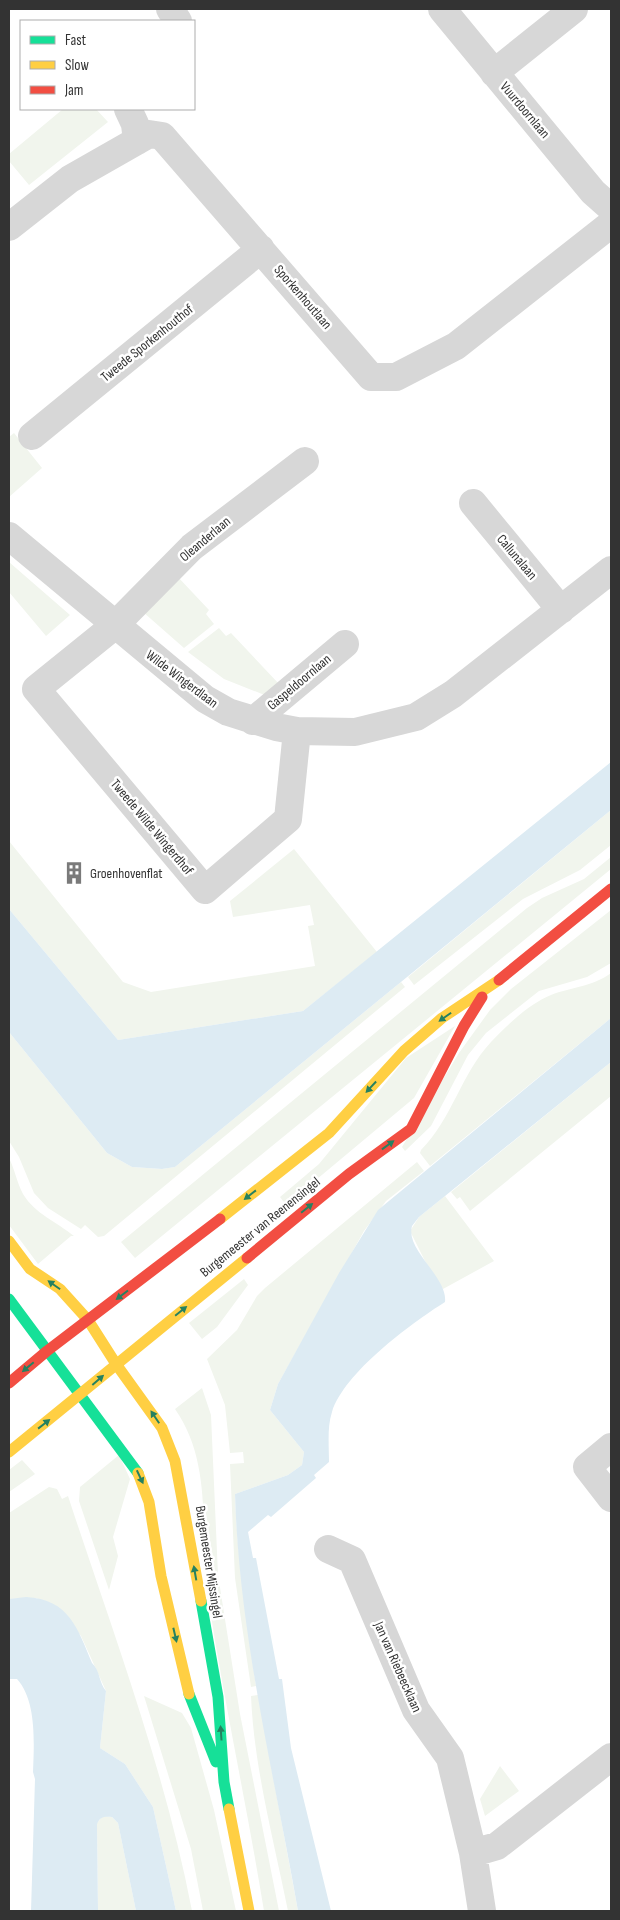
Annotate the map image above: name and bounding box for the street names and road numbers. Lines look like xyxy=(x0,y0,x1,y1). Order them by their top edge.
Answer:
street label: Vuurdoornlaan xyxy=(496,78,554,142)
street label: Sporkenhoutlaan xyxy=(270,261,336,333)
street label: Tweede Sporkenhouthof xyxy=(97,300,197,385)
street label: Oleanderlaan xyxy=(176,513,234,565)
street label: Callunalaan xyxy=(493,531,541,583)
street label: Wilde Wingerdlaan xyxy=(143,646,221,712)
street label: Gaspeldoornlaan xyxy=(264,650,334,714)
street label: Tweede Wilde Wingerdhof xyxy=(107,776,198,879)
street label: Burgemeester van Reenensingel xyxy=(197,1173,323,1281)
street label: Burgemeester Mijssingel xyxy=(192,1504,226,1620)
street label: Jan van Riebeecklaan xyxy=(370,1618,426,1715)

